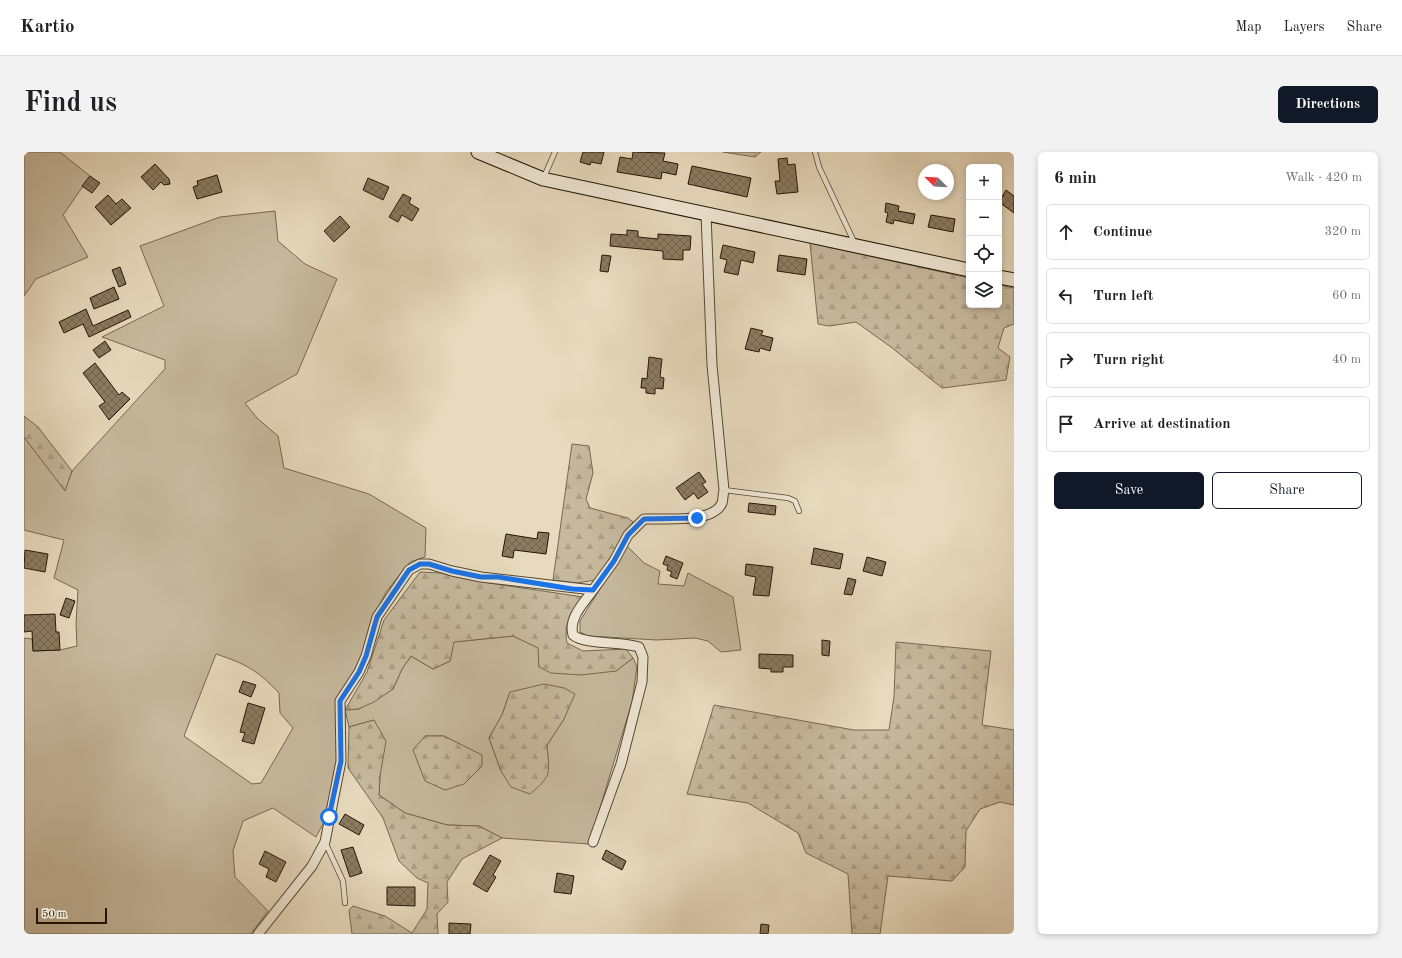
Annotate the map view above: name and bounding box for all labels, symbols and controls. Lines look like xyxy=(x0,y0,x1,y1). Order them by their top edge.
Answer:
text: Kartio xyxy=(20,18,75,37)
text: Map xyxy=(1236,20,1262,34)
text: Layers xyxy=(1284,20,1325,34)
text: Share xyxy=(1347,20,1382,34)
button: Directions xyxy=(1278,86,1378,123)
text: Find us xyxy=(24,90,117,118)
north arrow xyxy=(918,164,954,200)
map controls xyxy=(966,164,1002,308)
button: + xyxy=(966,164,1002,200)
text: 6 min xyxy=(1054,170,1097,187)
text: Walk · 420 m xyxy=(1285,171,1362,184)
button: − xyxy=(966,200,1002,236)
icon: ahead xyxy=(1055,221,1077,243)
text: Continue xyxy=(1093,225,1152,240)
text: 320 m xyxy=(1324,225,1361,238)
button: locate xyxy=(966,236,1002,272)
button: layers xyxy=(966,272,1002,308)
icon: left xyxy=(1055,285,1077,307)
text: Turn left xyxy=(1093,289,1153,304)
text: 60 m xyxy=(1332,289,1361,302)
icon: right xyxy=(1055,349,1077,371)
text: Turn right xyxy=(1093,353,1164,368)
text: 40 m xyxy=(1332,353,1361,366)
icon: arrive xyxy=(1055,413,1077,435)
text: Arrive at destination xyxy=(1093,417,1231,432)
button: Save xyxy=(1054,472,1204,509)
button: Share xyxy=(1212,472,1362,509)
route end xyxy=(688,509,706,527)
route start xyxy=(320,808,338,826)
scale bar xyxy=(36,906,107,925)
text: 50 m xyxy=(42,909,67,920)

